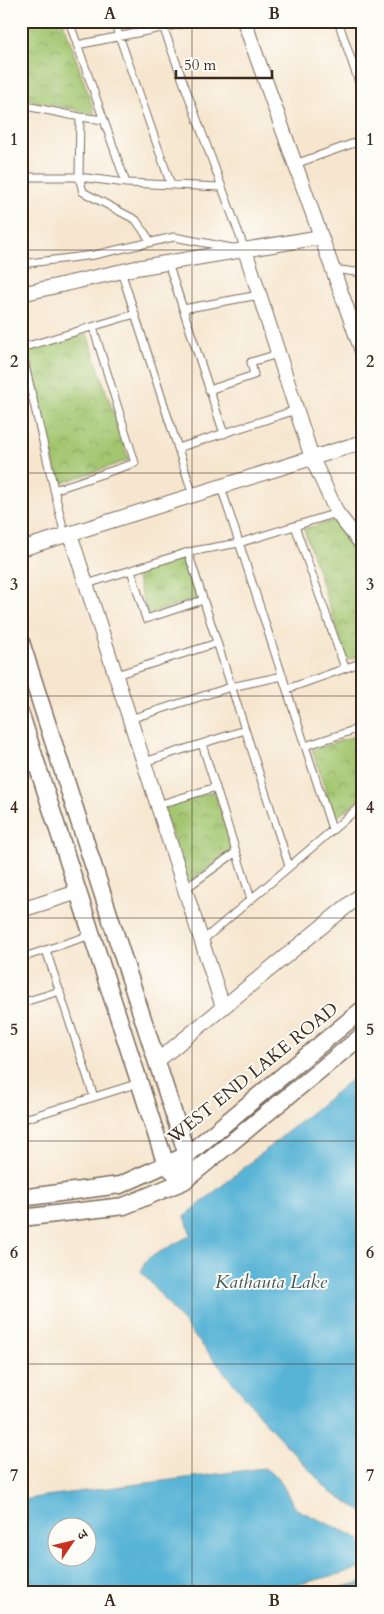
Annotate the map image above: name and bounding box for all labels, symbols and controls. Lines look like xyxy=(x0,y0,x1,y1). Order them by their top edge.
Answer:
text: A xyxy=(104,3,116,25)
text: B xyxy=(268,3,280,25)
scale bar xyxy=(176,48,273,80)
text: 50 m xyxy=(184,55,216,75)
text: 1 xyxy=(10,129,18,151)
text: 1 xyxy=(366,129,374,151)
text: 2 xyxy=(10,351,18,373)
text: 2 xyxy=(366,351,374,373)
text: 3 xyxy=(10,574,18,596)
text: 3 xyxy=(366,574,374,596)
text: 4 xyxy=(10,797,18,819)
text: 4 xyxy=(366,797,374,819)
street label: WEST END LAKE ROAD xyxy=(162,996,343,1150)
text: 5 xyxy=(10,1019,18,1041)
text: 5 xyxy=(366,1019,374,1041)
text: 6 xyxy=(10,1242,18,1264)
text: 6 xyxy=(366,1242,374,1264)
water label: Kathauta Lake xyxy=(215,1269,328,1295)
text: 7 xyxy=(10,1465,18,1487)
text: 7 xyxy=(366,1465,374,1487)
north arrow xyxy=(48,1516,98,1566)
text: उ xyxy=(72,1526,93,1544)
text: A xyxy=(104,1590,116,1612)
text: B xyxy=(268,1590,280,1612)

